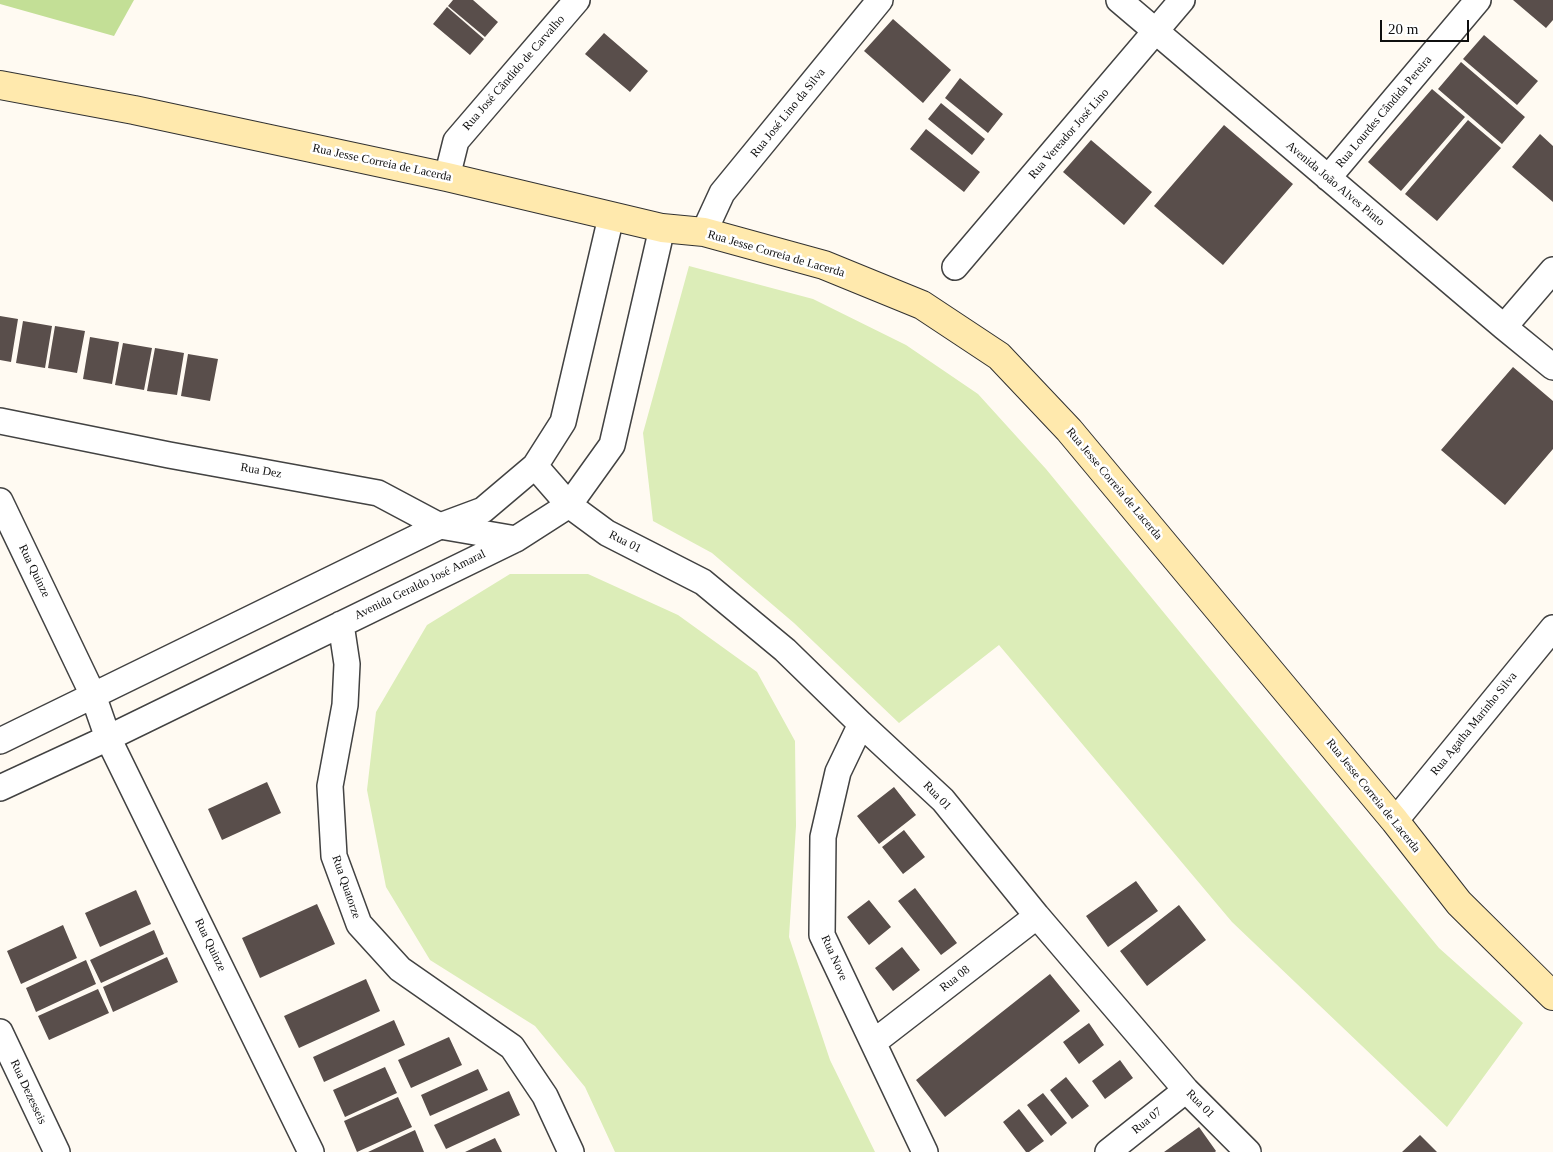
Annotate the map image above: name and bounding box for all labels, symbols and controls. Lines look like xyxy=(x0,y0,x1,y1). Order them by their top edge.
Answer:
scale bar xyxy=(1383,10,1472,42)
street label: Rua José Cândido de Carvalho xyxy=(460,12,568,134)
text: 20 m xyxy=(1388,21,1418,37)
street label: Rua Lourdes Cândida Pereira xyxy=(1333,53,1435,171)
street label: Rua José Lino da Silva xyxy=(748,65,828,161)
street label: Rua Vereador José Lino xyxy=(1026,86,1112,182)
street label: Avenida João Alves Pinto xyxy=(1283,139,1387,229)
street label: Rua Jesse Correia de Lacerda xyxy=(311,141,453,185)
street label: Rua Jesse Correia de Lacerda xyxy=(706,228,846,280)
street label: Rua Jesse Correia de Lacerda xyxy=(1063,425,1165,543)
street label: Rua Dez xyxy=(239,460,283,482)
street label: Rua 01 xyxy=(606,528,644,556)
street label: Rua Quinze xyxy=(15,542,53,600)
street label: Avenida Geraldo José Amaral xyxy=(352,547,488,623)
street label: Rua Agatha Marinho Silva xyxy=(1428,669,1520,779)
street label: Rua Jesse Correia de Lacerda xyxy=(1323,736,1423,856)
street label: Rua 01 xyxy=(920,779,954,813)
street label: Rua Quatorze xyxy=(328,853,364,921)
street label: Rua Quinze xyxy=(191,916,229,974)
street label: Rua Nove xyxy=(818,933,850,983)
street label: Rua 08 xyxy=(937,963,973,995)
street label: Rua Dezesseis xyxy=(7,1057,49,1127)
street label: Rua 01 xyxy=(1183,1087,1217,1121)
street label: Rua 07 xyxy=(1129,1105,1165,1137)

